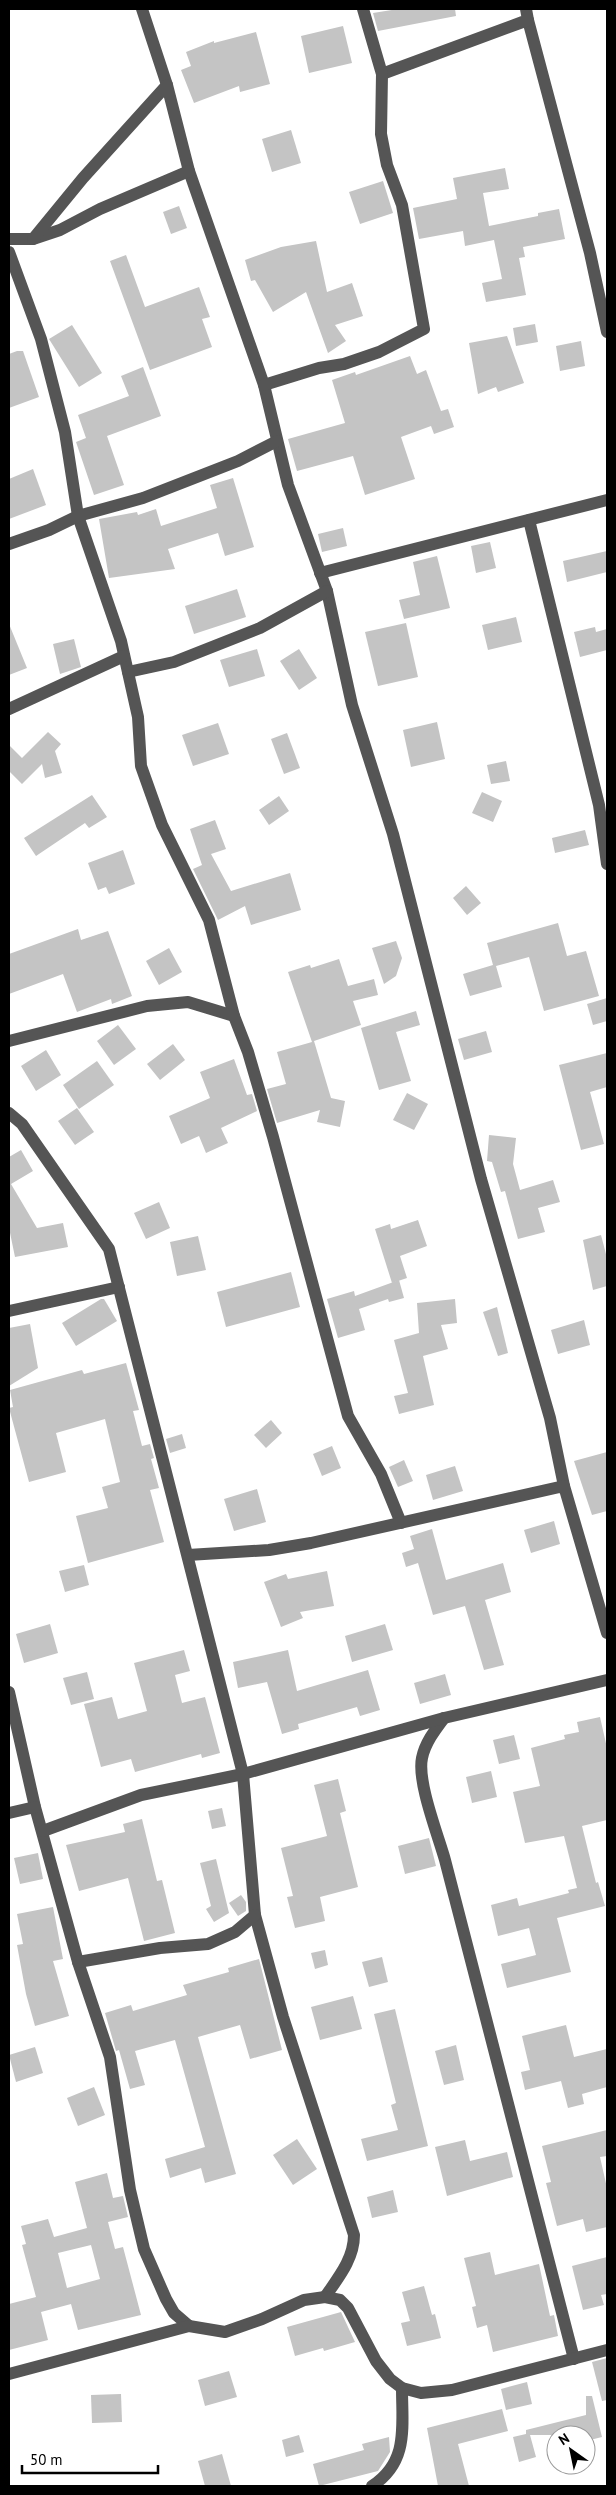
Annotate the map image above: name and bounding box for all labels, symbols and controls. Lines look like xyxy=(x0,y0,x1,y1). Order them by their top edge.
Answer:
north arrow xyxy=(546,2425,596,2475)
text: N xyxy=(555,2429,573,2449)
scale bar xyxy=(22,2442,159,2474)
text: 50 m xyxy=(30,2450,63,2469)

